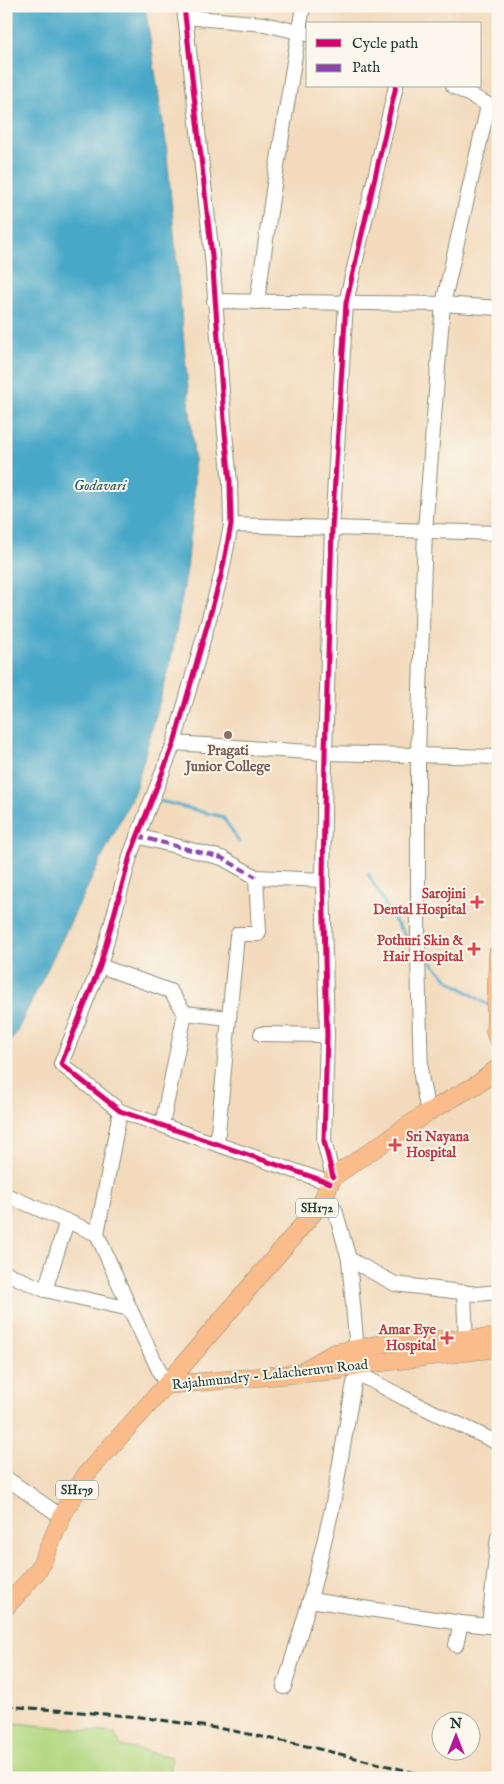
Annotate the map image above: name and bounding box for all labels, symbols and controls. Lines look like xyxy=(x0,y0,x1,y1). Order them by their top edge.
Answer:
legend xyxy=(306,22,482,88)
text: Cycle path xyxy=(352,34,418,53)
text: Path xyxy=(352,58,380,77)
water label: Godavari xyxy=(74,476,128,495)
marker: Pragati Junior College xyxy=(222,729,234,741)
place label: Pragati Junior College xyxy=(184,742,271,776)
place label: Sarojini Dental Hospital xyxy=(373,885,467,919)
marker: Sarojini Dental Hospital xyxy=(470,895,484,909)
place label: Pothuri Skin & Hair Hospital xyxy=(377,932,464,966)
marker: Pothuri Skin & Hair Hospital xyxy=(467,942,481,956)
place label: Sri Nayana Hospital xyxy=(406,1128,470,1162)
marker: Sri Nayana Hospital xyxy=(388,1138,402,1152)
road number: SH172 xyxy=(296,1198,338,1218)
place label: Amar Eye Hospital xyxy=(378,1321,437,1355)
marker: Amar Eye Hospital xyxy=(440,1331,454,1345)
street label: Rajahmundry - Lalacheruvu Road xyxy=(171,1356,370,1394)
road number: SH179 xyxy=(56,1480,98,1500)
north arrow xyxy=(432,1712,482,1762)
text: N xyxy=(449,1715,462,1733)

